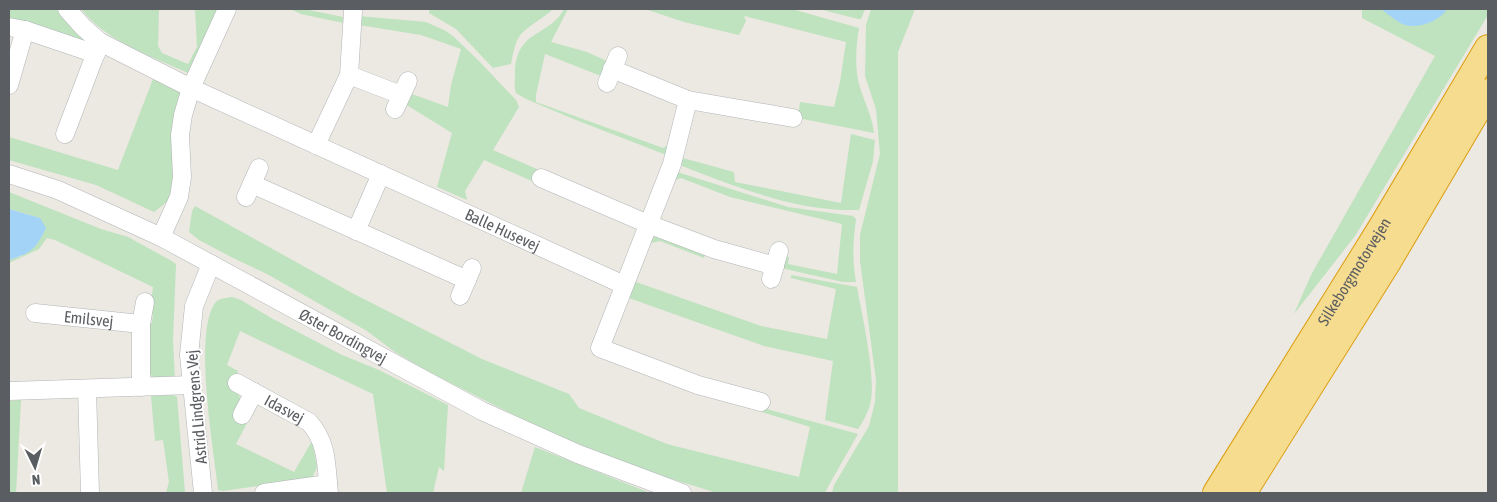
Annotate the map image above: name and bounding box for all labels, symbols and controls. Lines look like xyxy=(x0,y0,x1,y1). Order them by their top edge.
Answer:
street label: Balle Husevej xyxy=(462,205,543,255)
street label: Silkeborgmotorvejen xyxy=(1314,214,1394,328)
street label: Øster Bordingvej xyxy=(296,305,390,368)
street label: Emilsvej xyxy=(63,307,114,331)
street label: Astrid Lindgrens Vej xyxy=(182,349,211,465)
street label: Idasvej xyxy=(262,391,307,428)
north arrow xyxy=(10,442,60,492)
text: N xyxy=(31,472,41,488)

